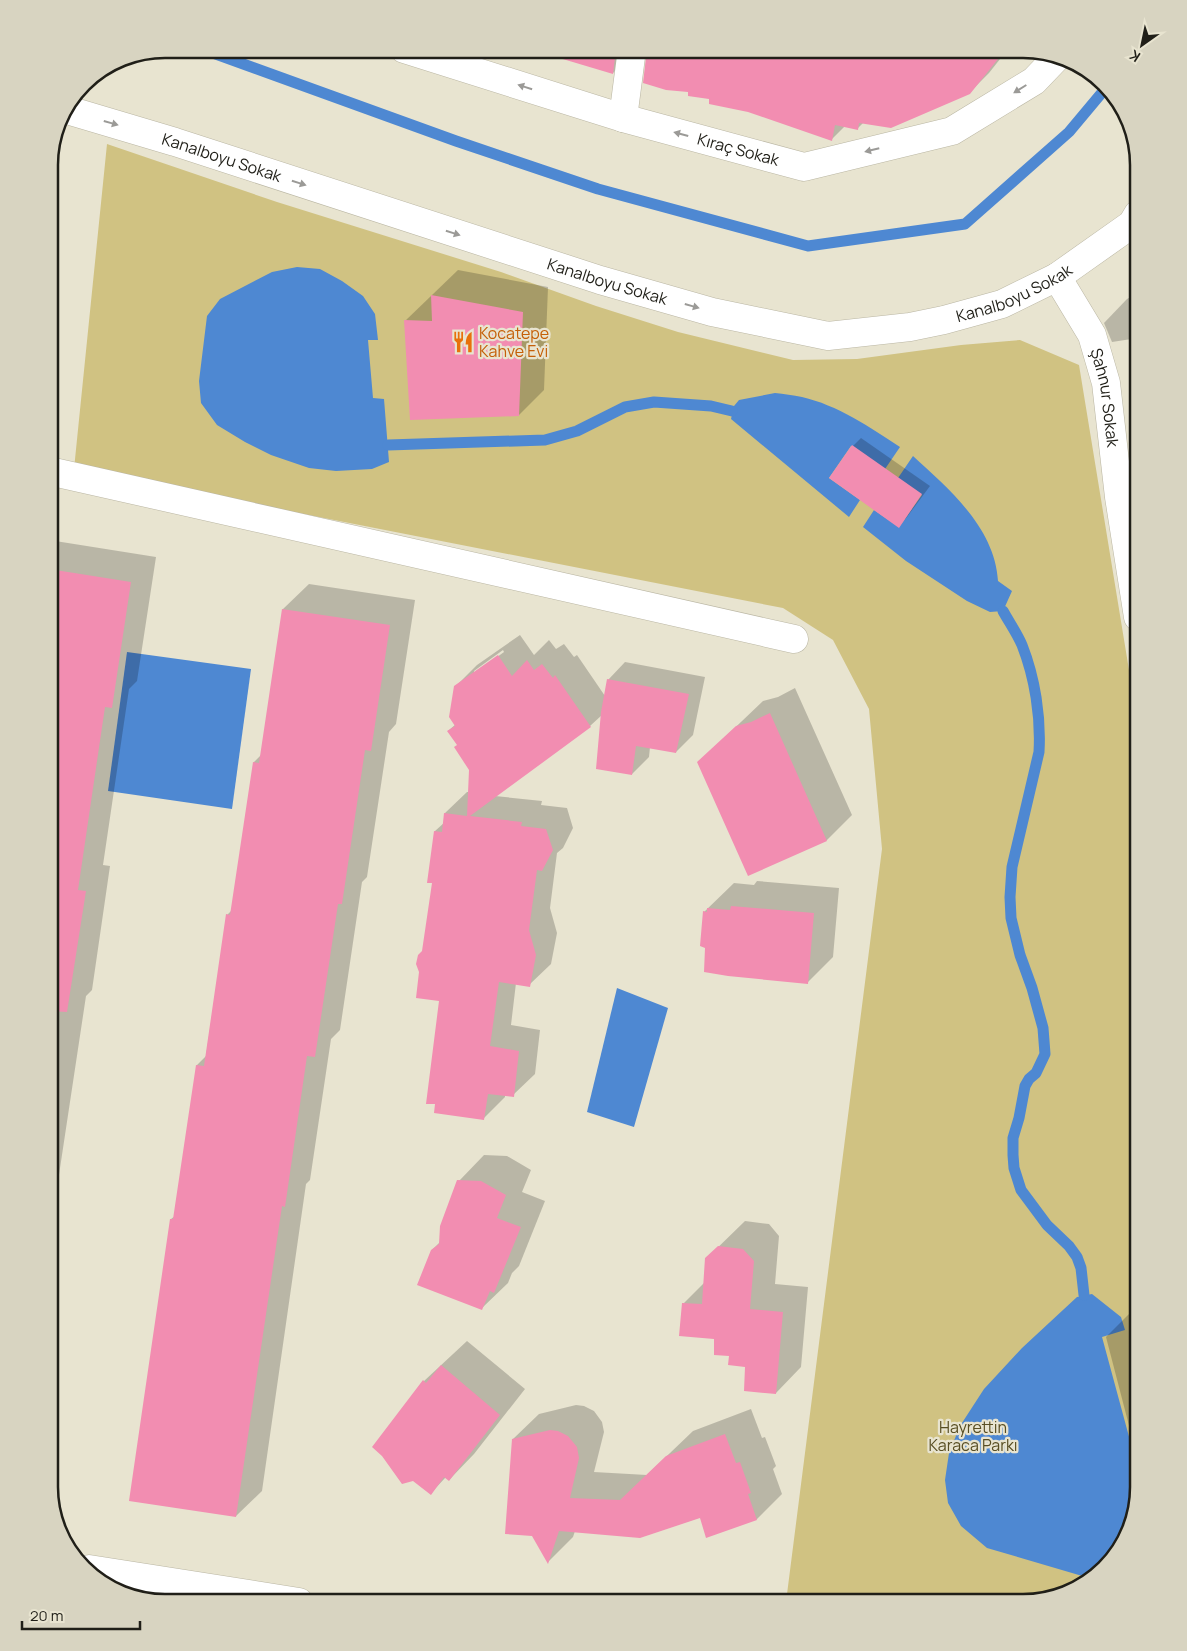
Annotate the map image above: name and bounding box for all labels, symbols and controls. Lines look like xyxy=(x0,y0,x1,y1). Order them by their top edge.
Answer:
north arrow xyxy=(1117,20,1167,70)
text: K xyxy=(1125,45,1144,67)
one-way arrow xyxy=(518,83,533,91)
one-way arrow xyxy=(1014,84,1027,93)
one-way arrow xyxy=(103,120,118,128)
street label: Kanalboyu Sokak xyxy=(159,128,285,187)
street label: Kıraç Sokak xyxy=(695,128,783,171)
one-way arrow xyxy=(673,129,688,137)
one-way arrow xyxy=(865,146,880,154)
one-way arrow xyxy=(292,179,307,187)
one-way arrow xyxy=(446,229,461,237)
street label: Kanalboyu Sokak xyxy=(544,253,671,310)
street label: Kanalboyu Sokak xyxy=(954,258,1077,327)
one-way arrow xyxy=(685,303,700,311)
place label: Kocatepe Kahve Evi xyxy=(479,322,549,362)
restaurant icon: Kocatepe Kahve Evi xyxy=(450,329,476,355)
street label: Şahnur Sokak xyxy=(1085,345,1124,449)
park label: Hayrettin Karaca Parkı xyxy=(928,1416,1018,1456)
scale bar xyxy=(22,1598,140,1630)
text: 20 m xyxy=(30,1605,63,1626)

